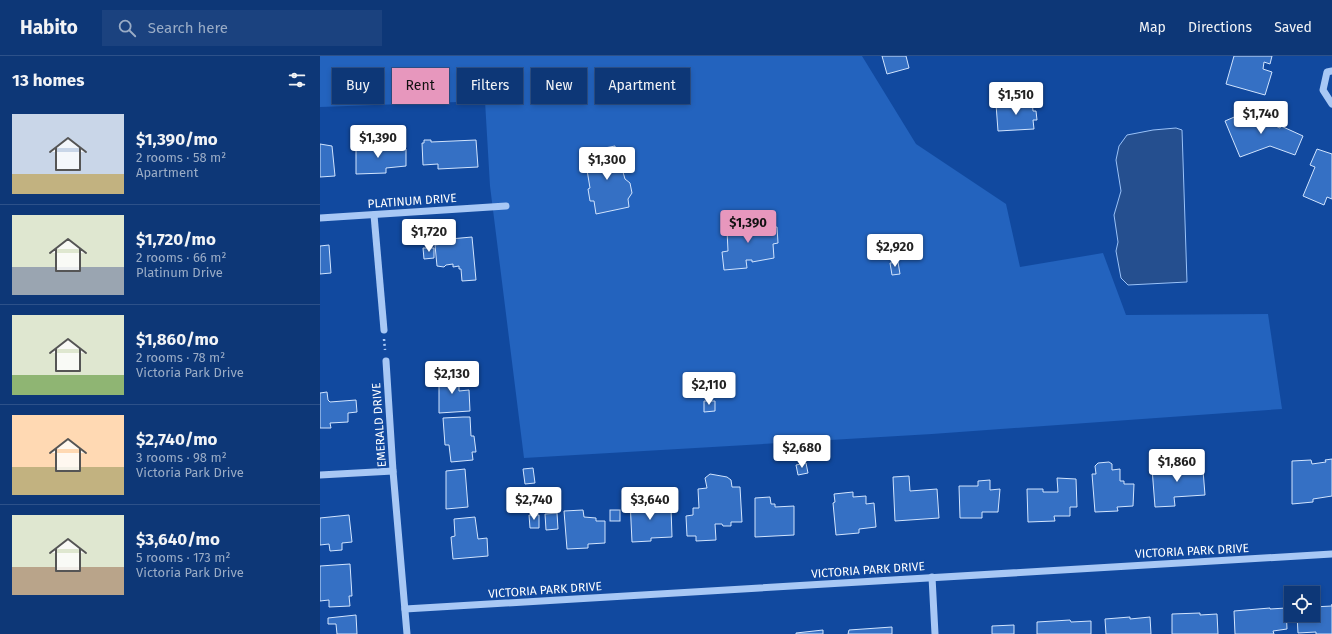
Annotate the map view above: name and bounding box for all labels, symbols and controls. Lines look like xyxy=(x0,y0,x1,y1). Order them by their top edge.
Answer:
search box xyxy=(102,10,382,46)
text: Habito xyxy=(20,16,78,39)
icon: search xyxy=(116,17,138,39)
text: Search here xyxy=(148,19,228,37)
text: Map xyxy=(1139,19,1166,36)
text: Directions xyxy=(1188,19,1252,36)
text: Saved xyxy=(1274,19,1312,36)
chip: Buy xyxy=(332,68,384,104)
chip: Rent xyxy=(392,68,449,104)
chip: Filters xyxy=(457,68,523,104)
chip: New xyxy=(531,68,587,104)
chip: Apartment xyxy=(595,68,690,104)
icon: filters xyxy=(286,69,308,91)
text: 13 homes xyxy=(12,70,84,91)
pin: $1,510 xyxy=(983,82,1049,116)
text: $1,510 xyxy=(998,87,1034,102)
pin: $1,740 xyxy=(1228,101,1294,135)
text: $1,740 xyxy=(1243,106,1279,121)
pin: $1,390 xyxy=(345,125,411,159)
text: $1,390/mo xyxy=(136,129,218,150)
icon: home xyxy=(44,130,92,178)
text: $1,390 xyxy=(359,130,397,145)
pin: $1,300 xyxy=(574,147,640,181)
text: 2 rooms · 58 m² xyxy=(136,150,226,165)
text: $1,300 xyxy=(588,152,626,167)
text: Apartment xyxy=(136,165,198,180)
street label: PLATINUM DRIVE xyxy=(367,191,457,211)
pin: $1,390 xyxy=(715,210,781,244)
text: $1,390 xyxy=(729,215,767,230)
pin: $1,720 xyxy=(396,219,462,253)
text: $1,720 xyxy=(411,224,447,239)
text: $1,720/mo xyxy=(136,229,216,250)
icon: home xyxy=(44,231,92,279)
pin: $2,920 xyxy=(862,234,928,268)
text: $2,920 xyxy=(876,239,914,254)
text: 2 rooms · 66 m² xyxy=(136,250,227,265)
text: Platinum Drive xyxy=(136,265,223,280)
text: $1,860/mo xyxy=(136,329,219,350)
icon: home xyxy=(44,331,92,379)
text: 2 rooms · 78 m² xyxy=(136,350,225,365)
pin: $2,130 xyxy=(419,361,485,395)
text: Victoria Park Drive xyxy=(136,365,244,380)
text: $2,130 xyxy=(434,366,470,381)
pin: $2,110 xyxy=(676,372,742,406)
text: $2,110 xyxy=(692,377,726,392)
street label: EMERALD DRIVE xyxy=(369,382,389,468)
text: $2,740/mo xyxy=(136,429,217,450)
icon: home xyxy=(44,431,92,479)
pin: $2,680 xyxy=(769,435,835,469)
text: $2,680 xyxy=(782,440,822,455)
pin: $1,860 xyxy=(1144,449,1210,483)
text: 3 rooms · 98 m² xyxy=(136,450,227,465)
text: $1,860 xyxy=(1158,454,1196,469)
text: Victoria Park Drive xyxy=(136,465,244,480)
pin: $2,740 xyxy=(501,487,567,521)
pin: $3,640 xyxy=(617,487,683,521)
text: $2,740 xyxy=(515,492,553,507)
text: $3,640 xyxy=(630,492,670,507)
text: $3,640/mo xyxy=(136,529,220,550)
icon: home xyxy=(44,531,92,579)
street label: VICTORIA PARK DRIVE xyxy=(1135,541,1249,561)
text: 5 rooms · 173 m² xyxy=(136,550,230,565)
street label: VICTORIA PARK DRIVE xyxy=(811,559,925,581)
text: Victoria Park Drive xyxy=(136,565,244,580)
street label: VICTORIA PARK DRIVE xyxy=(488,579,602,601)
map controls xyxy=(1284,586,1320,622)
button: locate xyxy=(1284,586,1320,622)

